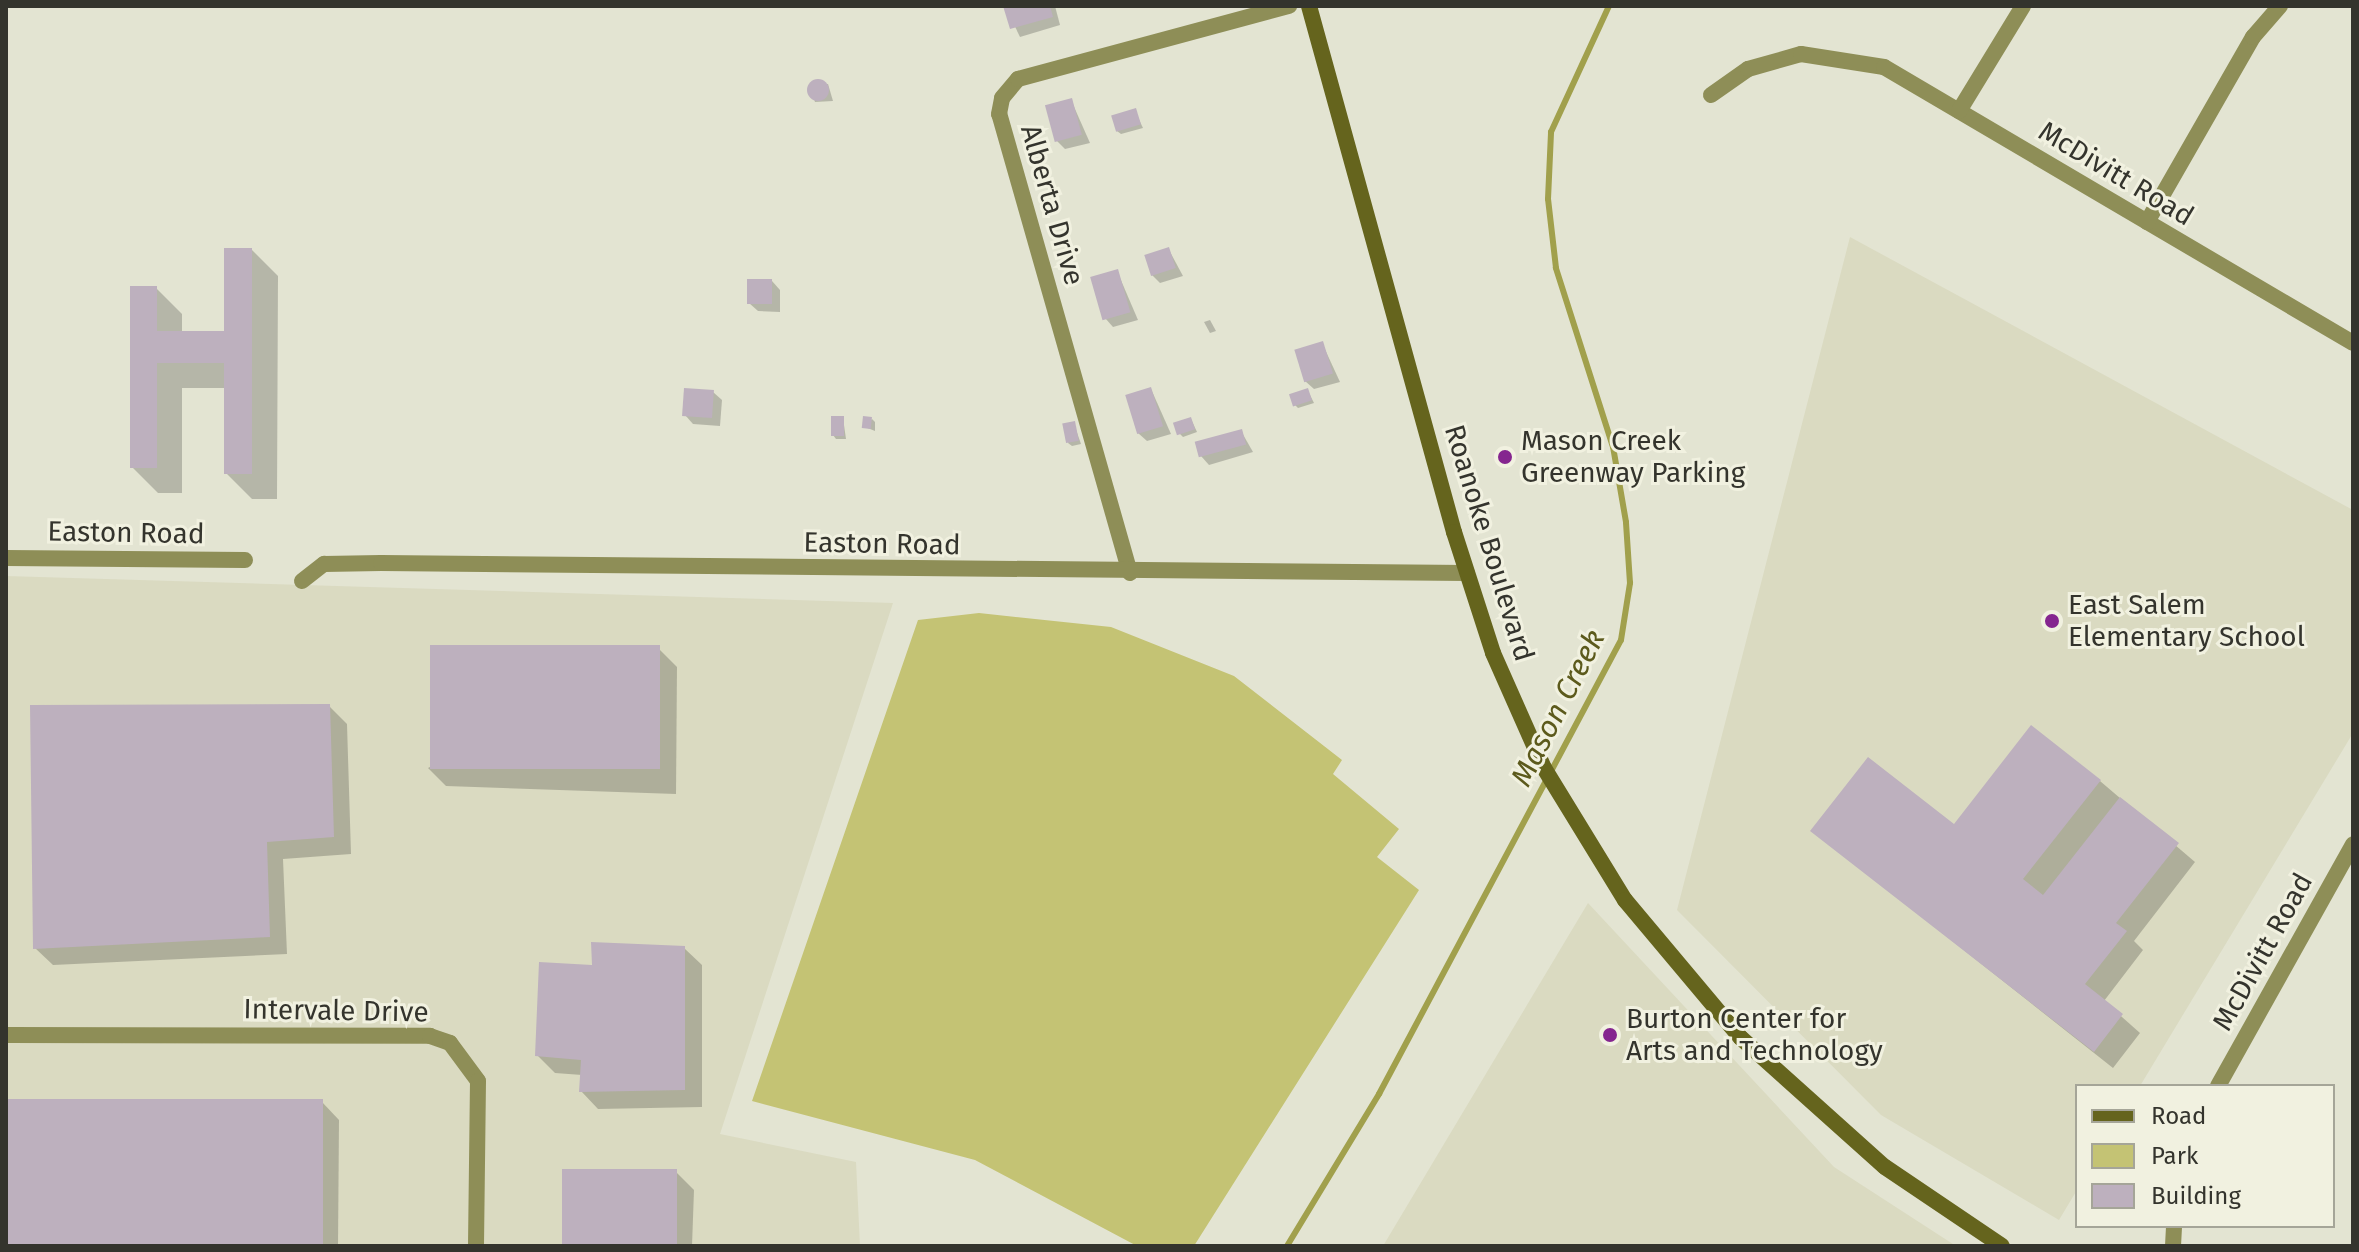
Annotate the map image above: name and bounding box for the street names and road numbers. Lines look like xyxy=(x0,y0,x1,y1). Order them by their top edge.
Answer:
street label: McDivitt Road xyxy=(2032,115,2200,233)
street label: Alberta Drive xyxy=(1013,121,1091,289)
street label: Roanoke Boulevard xyxy=(1437,421,1541,665)
street label: Easton Road xyxy=(47,515,205,551)
street label: Easton Road xyxy=(803,526,961,562)
street label: McDivitt Road xyxy=(2206,867,2320,1037)
street label: Intervale Drive xyxy=(243,993,429,1029)

